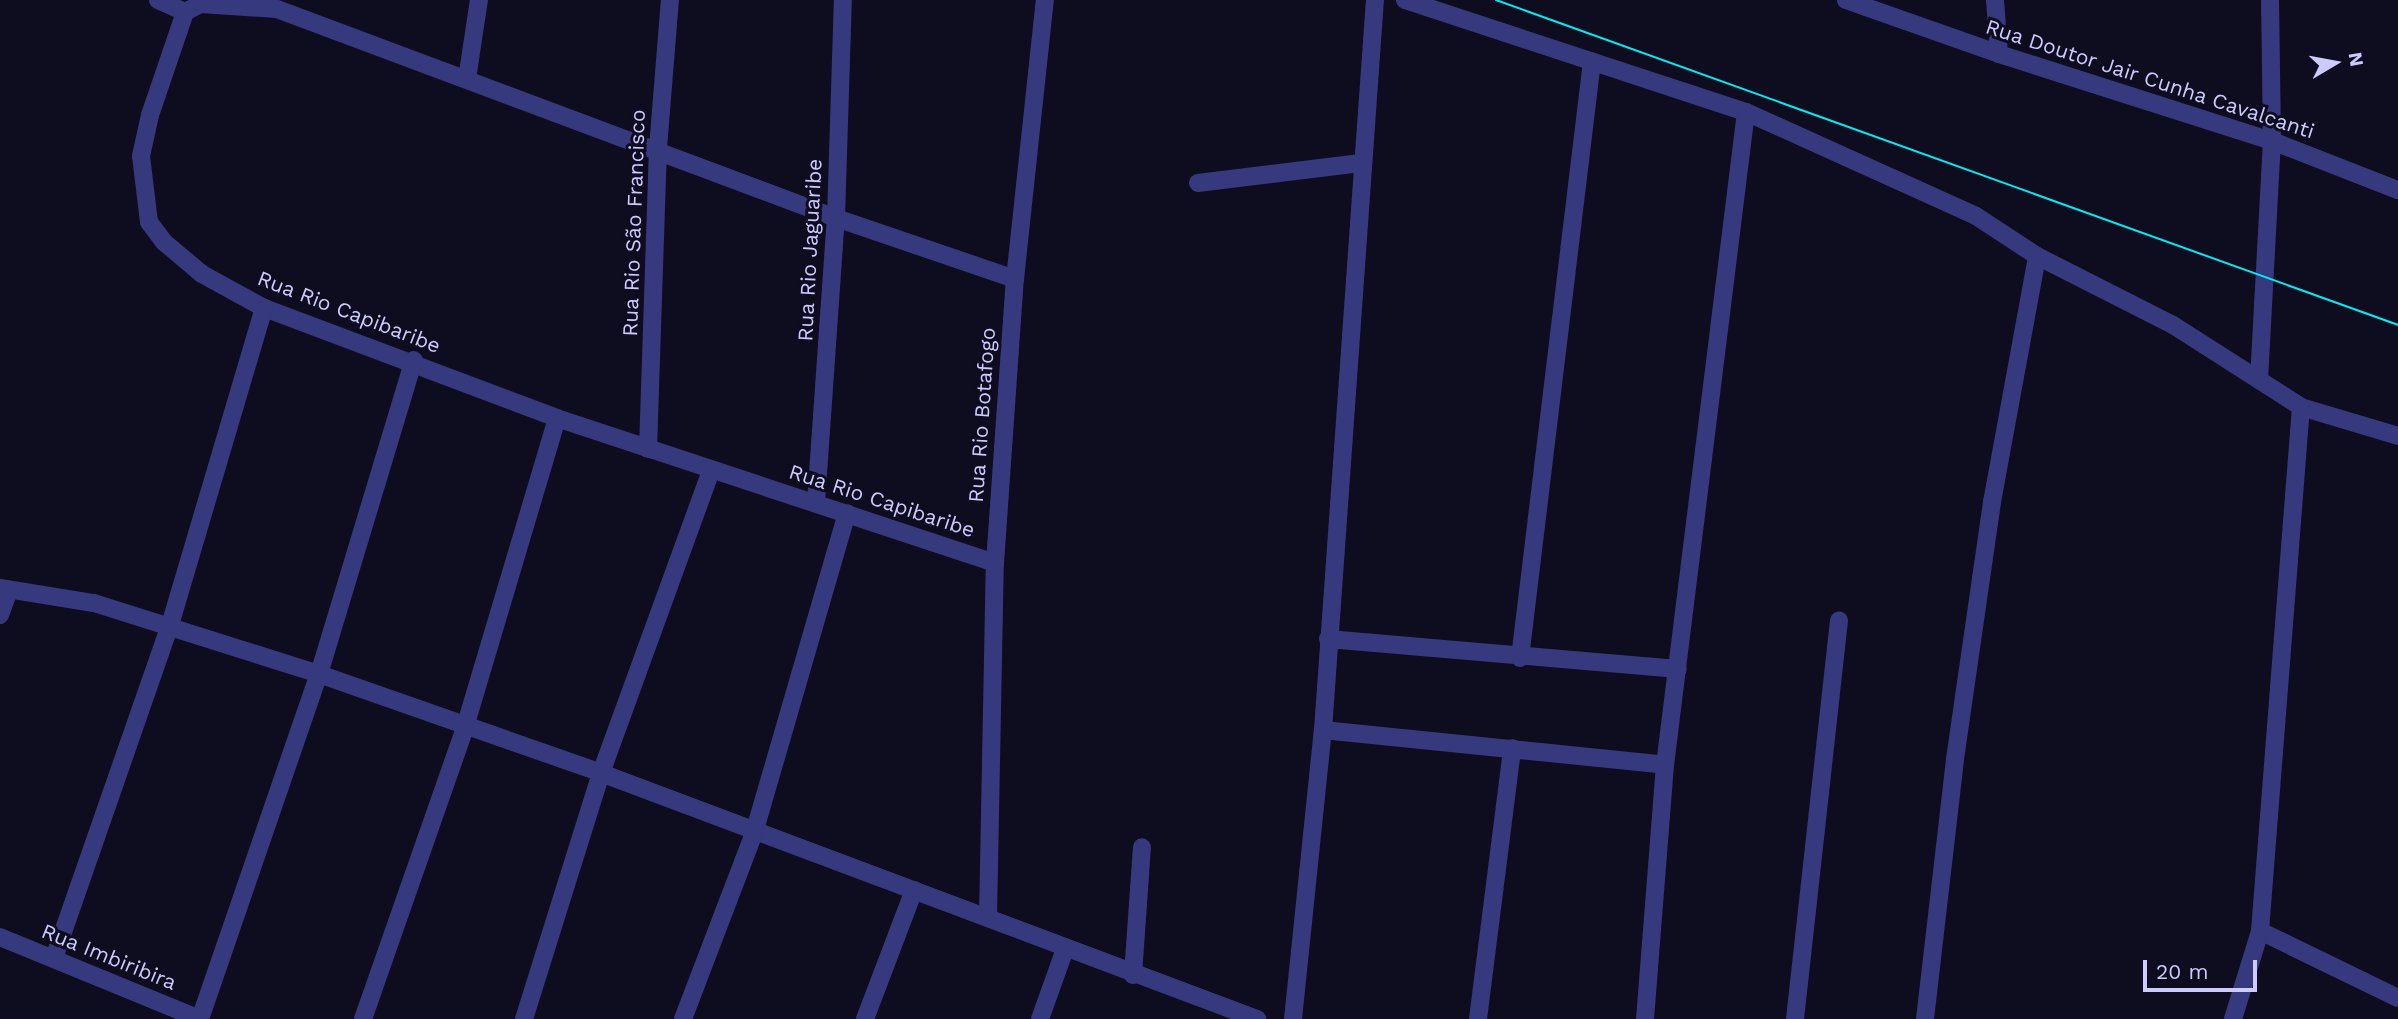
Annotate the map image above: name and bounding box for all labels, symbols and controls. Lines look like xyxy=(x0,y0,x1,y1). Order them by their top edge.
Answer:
street label: Rua Doutor Jair Cunha Cavalcanti xyxy=(1981,13,2319,145)
north arrow xyxy=(2300,28,2370,98)
text: N xyxy=(2344,50,2369,68)
street label: Rua Rio São Francisco xyxy=(617,109,651,337)
street label: Rua Rio Jaguaribe xyxy=(793,158,827,342)
street label: Rua Rio Capibaribe xyxy=(254,265,444,359)
street label: Rua Rio Botafogo xyxy=(963,326,1001,504)
street label: Rua Rio Capibaribe xyxy=(786,459,978,543)
street label: Rua Imbiribira xyxy=(38,918,180,996)
scale bar xyxy=(2146,946,2260,990)
text: 20 m xyxy=(2156,959,2208,984)

